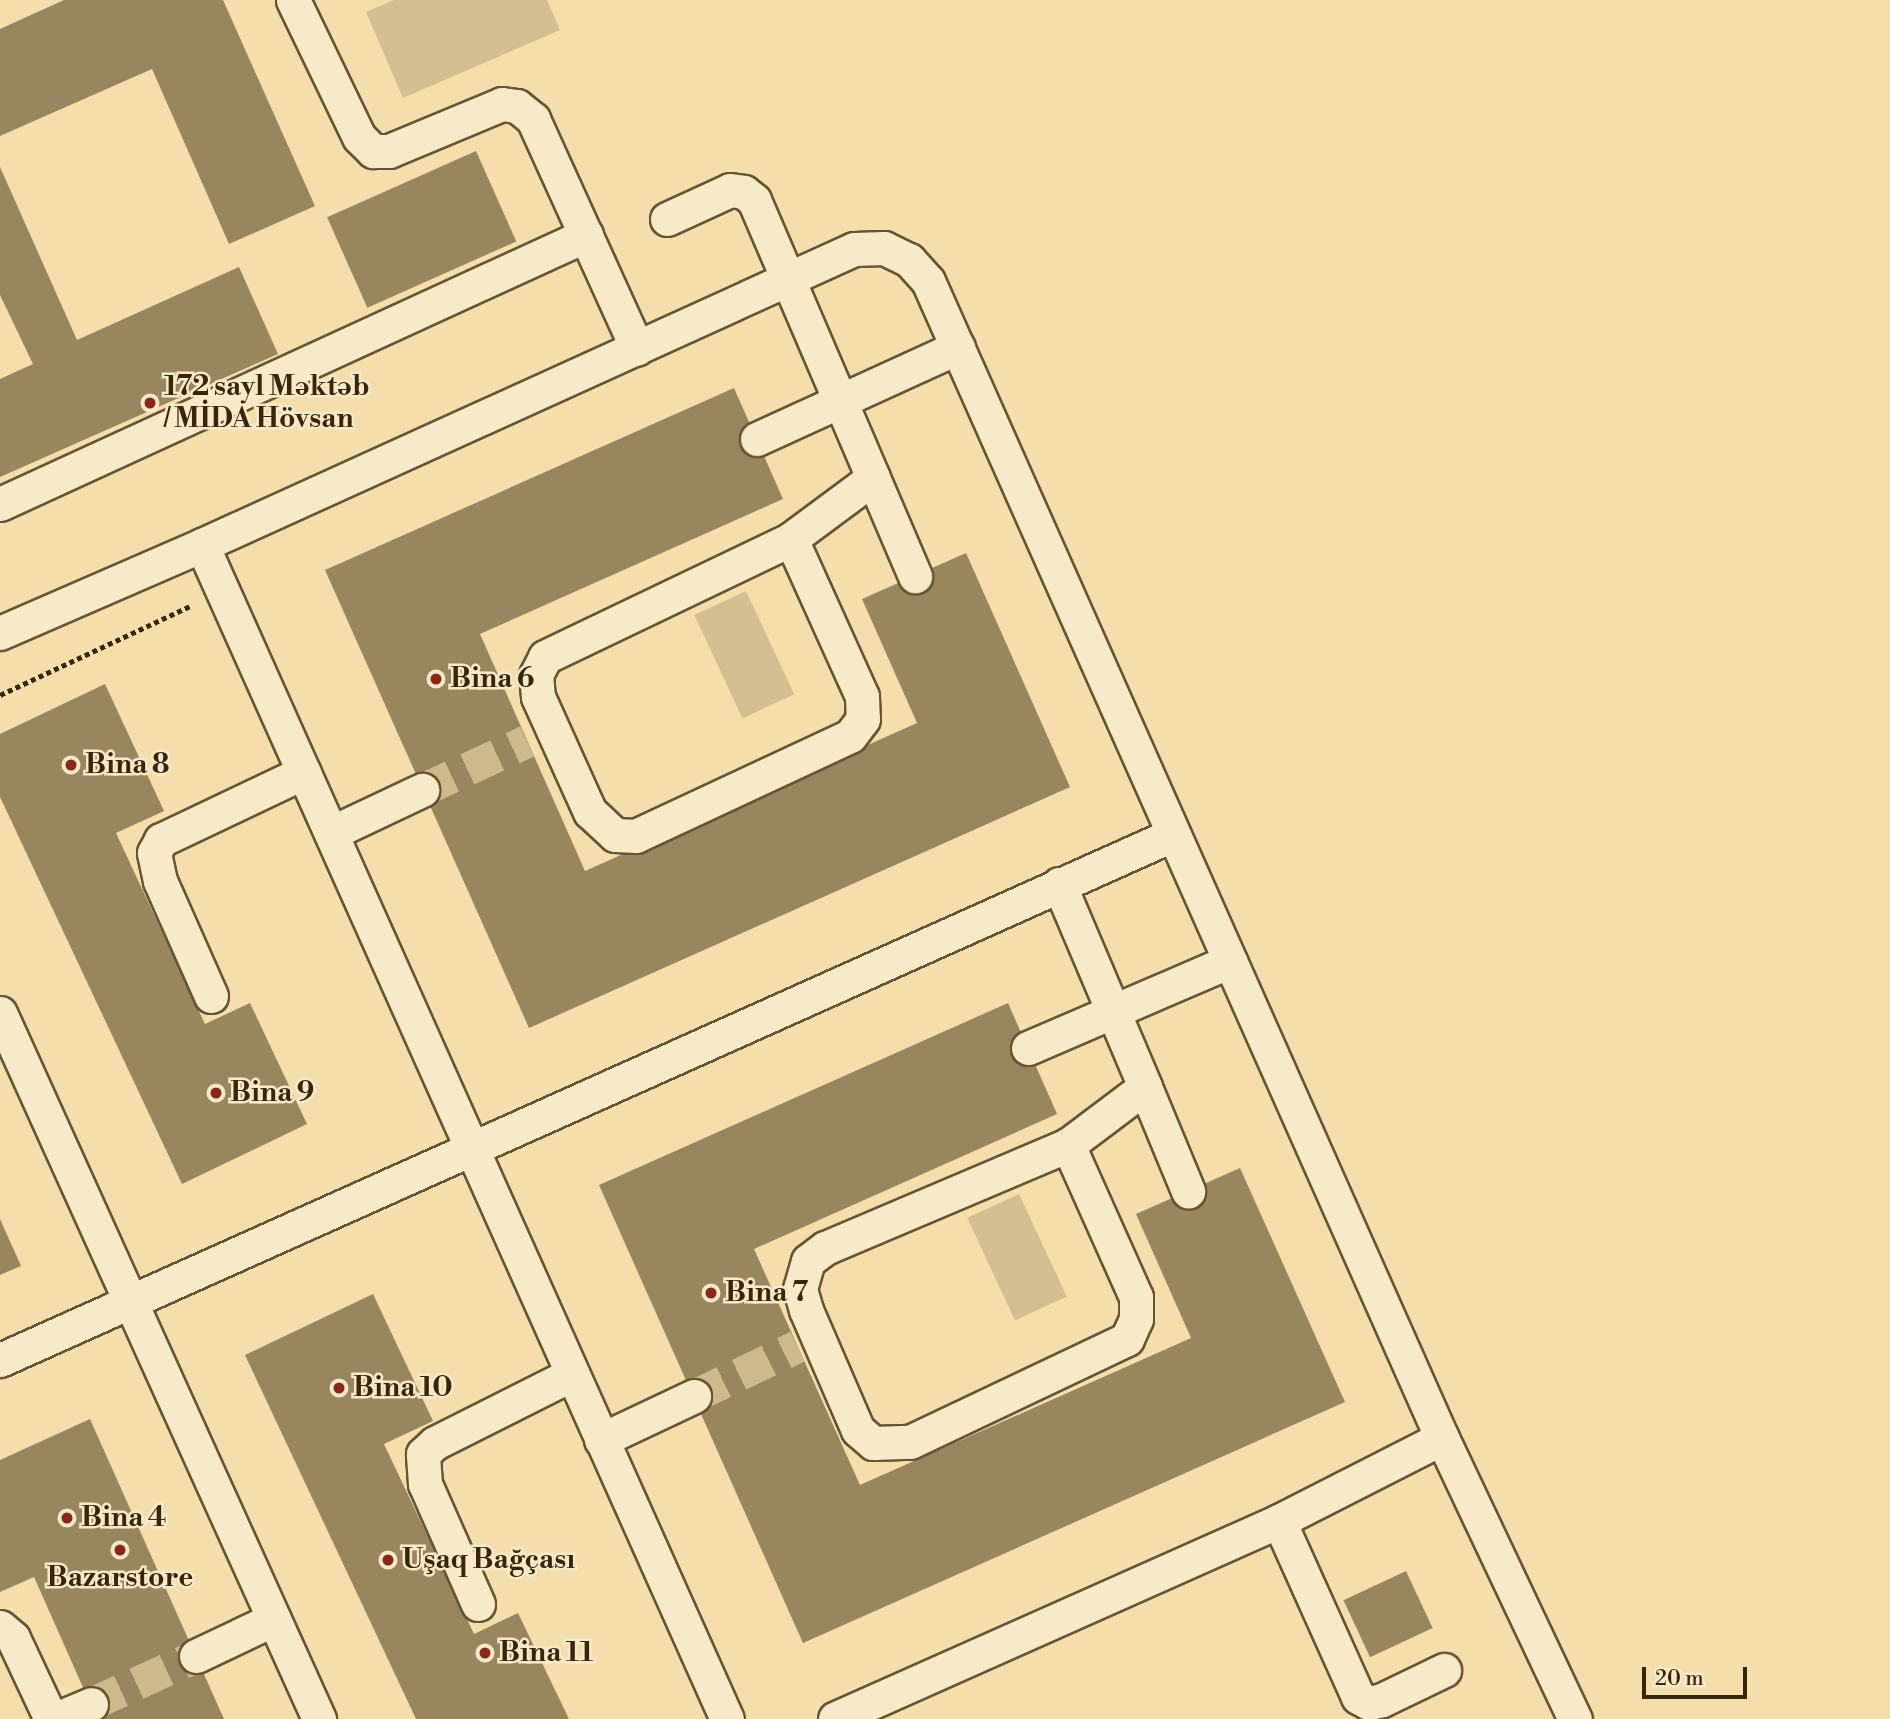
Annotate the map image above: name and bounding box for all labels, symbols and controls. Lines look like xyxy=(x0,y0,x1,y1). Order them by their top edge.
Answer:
place label: 172 sayl Məktəb / MİDA Hövsan xyxy=(164,370,370,436)
marker: 172 sayl Məktəb / MİDA Hövsan xyxy=(142,395,158,411)
place label: Bina 6 xyxy=(450,662,534,696)
marker: Bina 6 xyxy=(428,671,444,687)
place label: Bina 8 xyxy=(85,748,170,782)
marker: Bina 8 xyxy=(63,757,79,773)
place label: Bina 9 xyxy=(230,1076,314,1110)
marker: Bina 9 xyxy=(208,1085,224,1101)
place label: Bina 7 xyxy=(725,1276,808,1310)
marker: Bina 7 xyxy=(703,1285,719,1301)
place label: Bina 10 xyxy=(353,1371,453,1405)
marker: Bina 10 xyxy=(331,1380,347,1396)
place label: Bina 4 xyxy=(81,1501,167,1535)
marker: Bina 4 xyxy=(59,1510,75,1526)
marker: Bazarstore xyxy=(112,1542,128,1558)
place label: Uşaq Bağçası xyxy=(402,1543,575,1577)
marker: Uşaq Bağçası xyxy=(380,1552,396,1568)
place label: Bazarstore xyxy=(47,1561,193,1595)
place label: Bina 11 xyxy=(499,1636,594,1670)
marker: Bina 11 xyxy=(477,1645,493,1661)
scale bar xyxy=(1645,1652,1750,1696)
text: 20 m xyxy=(1655,1666,1704,1692)

